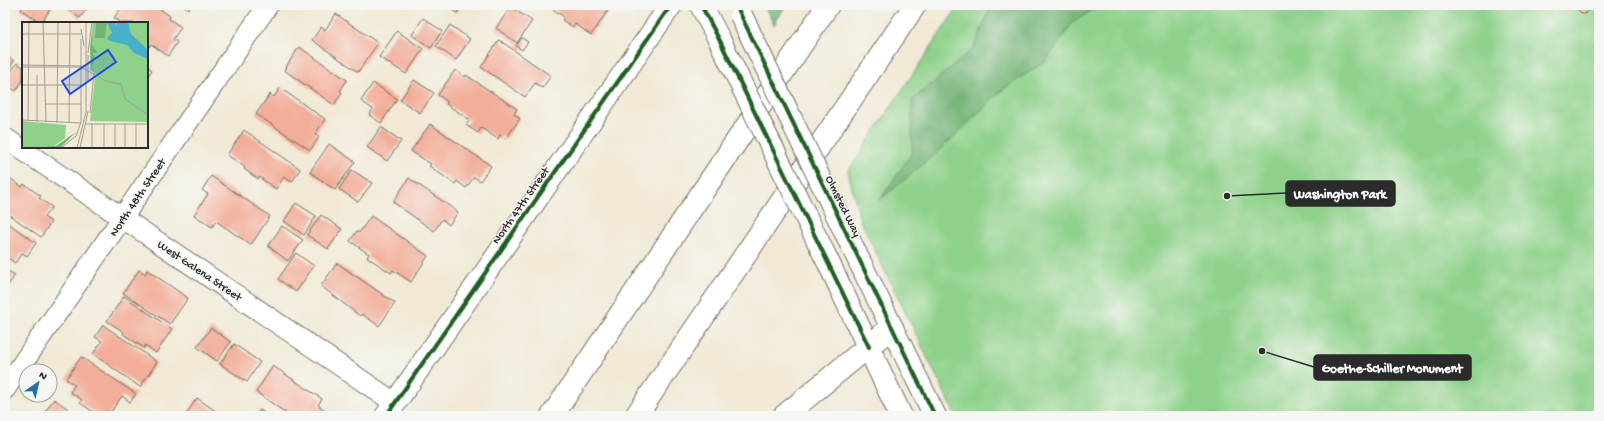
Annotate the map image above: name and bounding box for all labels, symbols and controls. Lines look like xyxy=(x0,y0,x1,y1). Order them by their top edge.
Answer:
inset map xyxy=(22,22,148,148)
street label: North 48th Street xyxy=(107,156,170,240)
street label: North 47th Street xyxy=(490,164,554,247)
street label: Olmsted Way xyxy=(821,174,863,240)
callout: Washington Park xyxy=(1286,181,1395,206)
text: Washington Park xyxy=(1293,188,1388,203)
street label: West Galena Street xyxy=(154,238,245,306)
callout: Goethe-Schiller Monument xyxy=(1314,355,1471,380)
text: Goethe-Schiller Monument xyxy=(1322,362,1464,377)
north arrow xyxy=(18,363,58,403)
text: N xyxy=(36,369,49,383)

